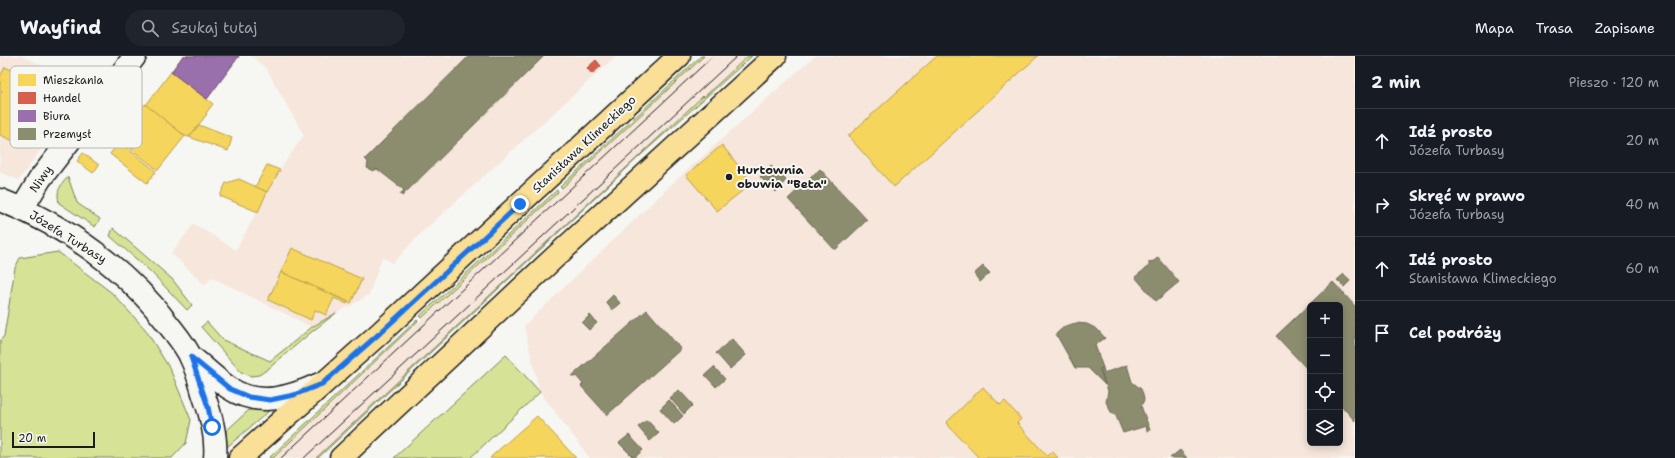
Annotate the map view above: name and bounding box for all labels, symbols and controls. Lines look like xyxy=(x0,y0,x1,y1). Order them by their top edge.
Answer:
search box xyxy=(125,10,405,46)
text: Wayfind xyxy=(20,15,101,40)
icon: search xyxy=(139,17,161,39)
text: Szukaj tutaj xyxy=(171,18,257,38)
text: Mapa xyxy=(1475,19,1514,37)
text: Trasa xyxy=(1536,19,1573,37)
text: Zapisane xyxy=(1595,19,1655,37)
legend xyxy=(10,66,142,148)
text: 2 min xyxy=(1371,71,1421,93)
text: Mieszkania xyxy=(43,73,104,88)
text: Pieszo · 120 m xyxy=(1569,74,1659,91)
text: Handel xyxy=(43,91,81,106)
street label: Stanisława Klimeckiego xyxy=(529,92,639,196)
text: Biura xyxy=(43,109,70,124)
text: Idź prosto xyxy=(1409,122,1493,142)
text: Przemysł xyxy=(43,127,91,142)
icon: ahead xyxy=(1371,130,1393,152)
text: 20 m xyxy=(1626,132,1659,149)
text: Józefa Turbasy xyxy=(1409,142,1505,159)
street label: Niwy xyxy=(26,162,56,196)
place label: Hurtownia obuwia "Beta" xyxy=(737,162,827,192)
marker: Hurtownia obuwia "Beta" xyxy=(724,172,734,182)
text: Skręć w prawo xyxy=(1409,186,1525,206)
icon: right xyxy=(1371,194,1393,216)
route end xyxy=(511,195,529,213)
text: 40 m xyxy=(1625,196,1659,213)
text: Józefa Turbasy xyxy=(1409,206,1505,223)
street label: Józefa Turbasy xyxy=(26,207,110,267)
text: Idź prosto xyxy=(1409,250,1493,270)
icon: ahead xyxy=(1371,258,1393,280)
text: 60 m xyxy=(1626,260,1659,277)
text: Stanisława Klimeckiego xyxy=(1409,270,1557,287)
map controls xyxy=(1307,302,1343,446)
button: + xyxy=(1307,302,1343,338)
icon: arrive xyxy=(1371,322,1393,344)
text: Cel podróży xyxy=(1409,323,1501,343)
button: − xyxy=(1307,338,1343,374)
button: locate xyxy=(1307,374,1343,410)
button: layers xyxy=(1307,410,1343,446)
route start xyxy=(203,418,221,436)
scale bar xyxy=(12,430,95,449)
text: 20 m xyxy=(18,431,46,446)

